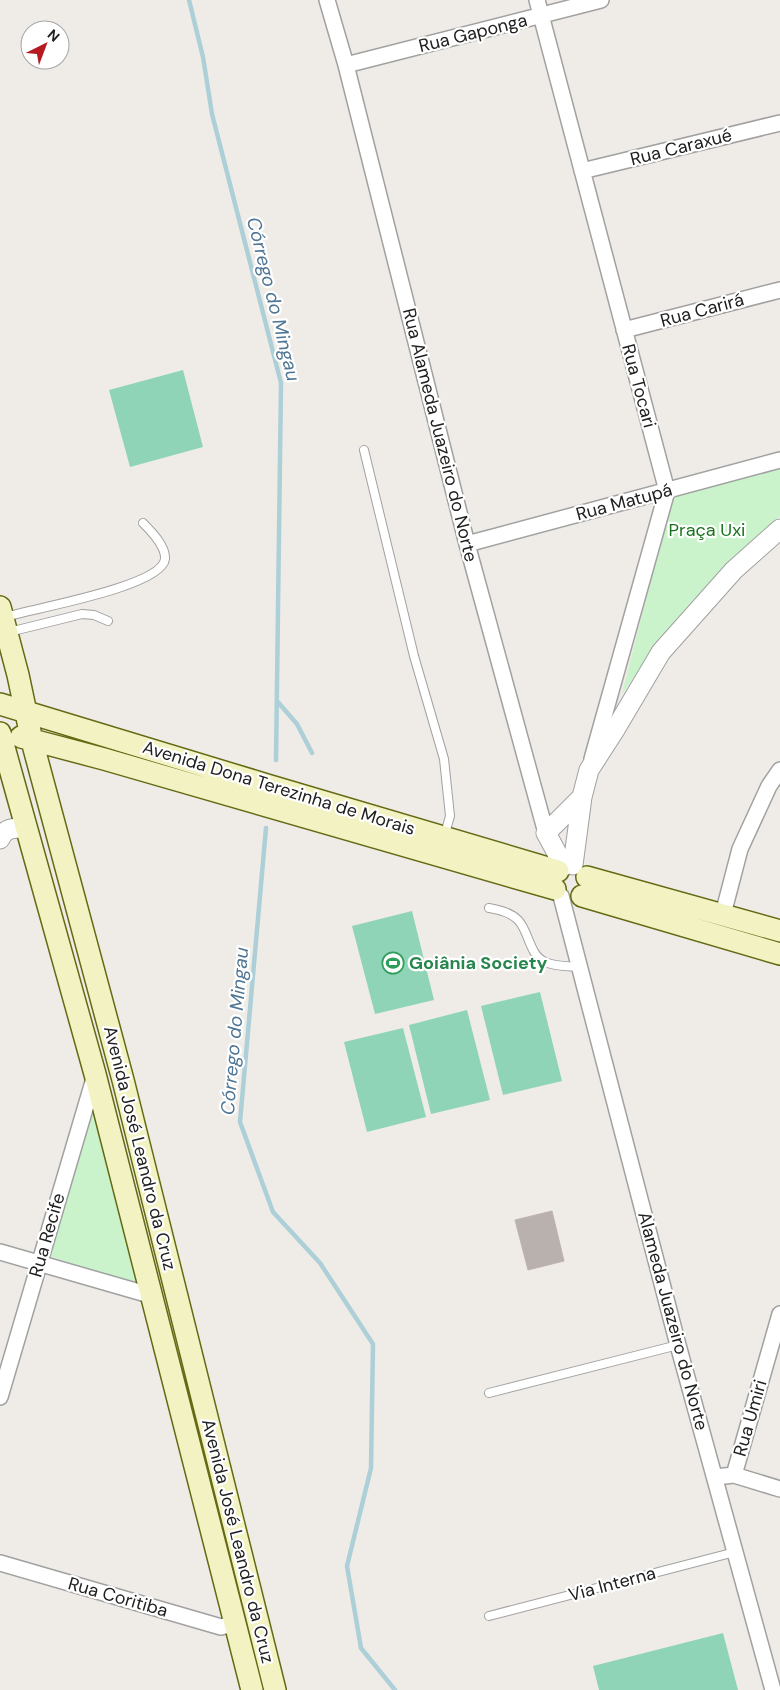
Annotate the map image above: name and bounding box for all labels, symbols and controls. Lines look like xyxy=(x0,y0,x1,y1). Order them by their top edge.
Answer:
street label: Rua Gaponga xyxy=(416,8,530,58)
north arrow xyxy=(20,20,70,70)
text: N xyxy=(44,25,64,45)
street label: Rua Caraxué xyxy=(628,123,734,171)
water label: Córrego do Mingau xyxy=(241,214,306,384)
street label: Rua Carirá xyxy=(657,287,747,333)
street label: Rua Alameda Juazeiro do Norte xyxy=(397,306,483,564)
street label: Rua Tocari xyxy=(616,341,662,431)
street label: Rua Matupá xyxy=(573,478,675,526)
park label: Praça Uxi xyxy=(669,518,745,542)
street label: Avenida Dona Terezinha de Morais xyxy=(140,735,418,841)
water label: Córrego do Mingau xyxy=(215,946,254,1116)
sports icon: Goiânia Society xyxy=(381,951,405,975)
place label: Goiânia Society xyxy=(409,951,547,975)
street label: Avenida José Leandro da Cruz xyxy=(98,1023,182,1273)
street label: Rua Recife xyxy=(24,1190,70,1280)
street label: Alameda Juazeiro do Norte xyxy=(632,1209,714,1433)
street label: Rua Umiri xyxy=(728,1377,772,1459)
street label: Avenida José Leandro da Cruz xyxy=(196,1416,280,1666)
street label: Via Interna xyxy=(566,1561,658,1607)
street label: Rua Coritiba xyxy=(65,1571,171,1623)

